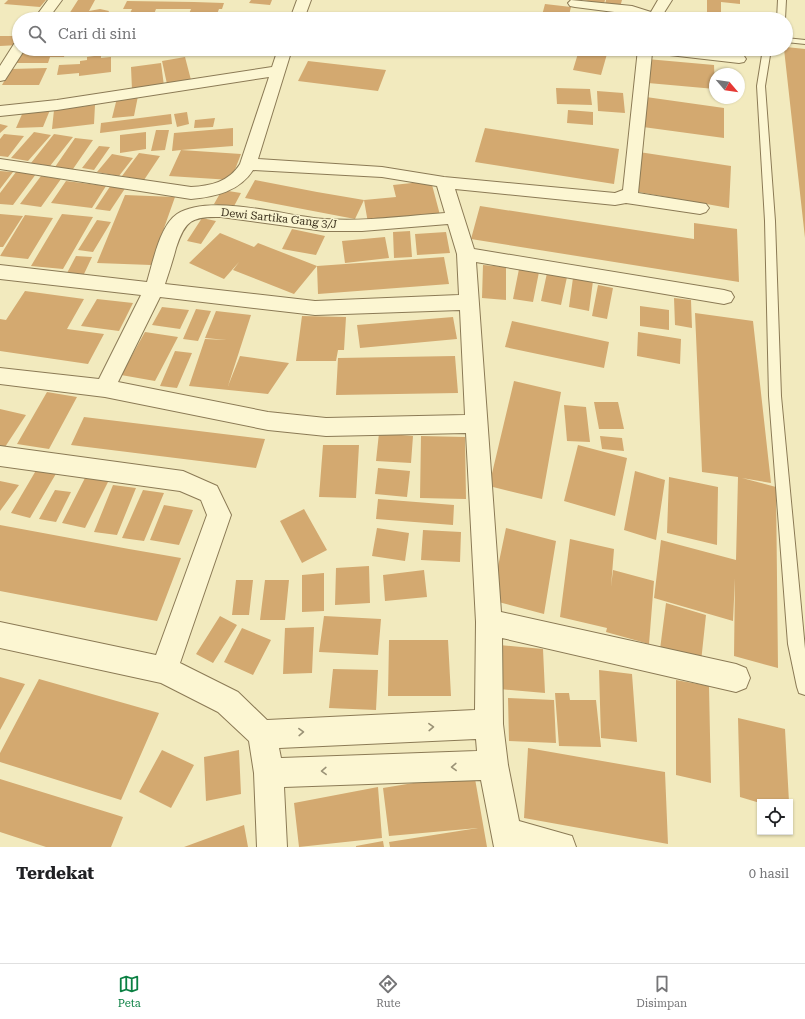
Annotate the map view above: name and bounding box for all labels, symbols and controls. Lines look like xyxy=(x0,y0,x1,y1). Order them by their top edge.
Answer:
search box xyxy=(12,12,793,56)
icon: search xyxy=(26,23,48,45)
text: Cari di sini xyxy=(58,25,136,43)
north arrow xyxy=(709,68,745,104)
street label: Dewi Sartika Gang 3/J xyxy=(220,206,338,231)
one-way arrow xyxy=(428,723,434,731)
one-way arrow xyxy=(298,728,304,736)
one-way arrow xyxy=(451,762,457,771)
one-way arrow xyxy=(321,767,327,776)
map controls xyxy=(757,799,793,835)
button: locate xyxy=(757,799,793,835)
text: Terdekat xyxy=(16,863,94,883)
text: 0 hasil xyxy=(749,866,789,881)
tab: Peta xyxy=(118,973,141,1010)
tab: Rute xyxy=(376,973,401,1010)
tab: Disimpan xyxy=(636,973,687,1010)

